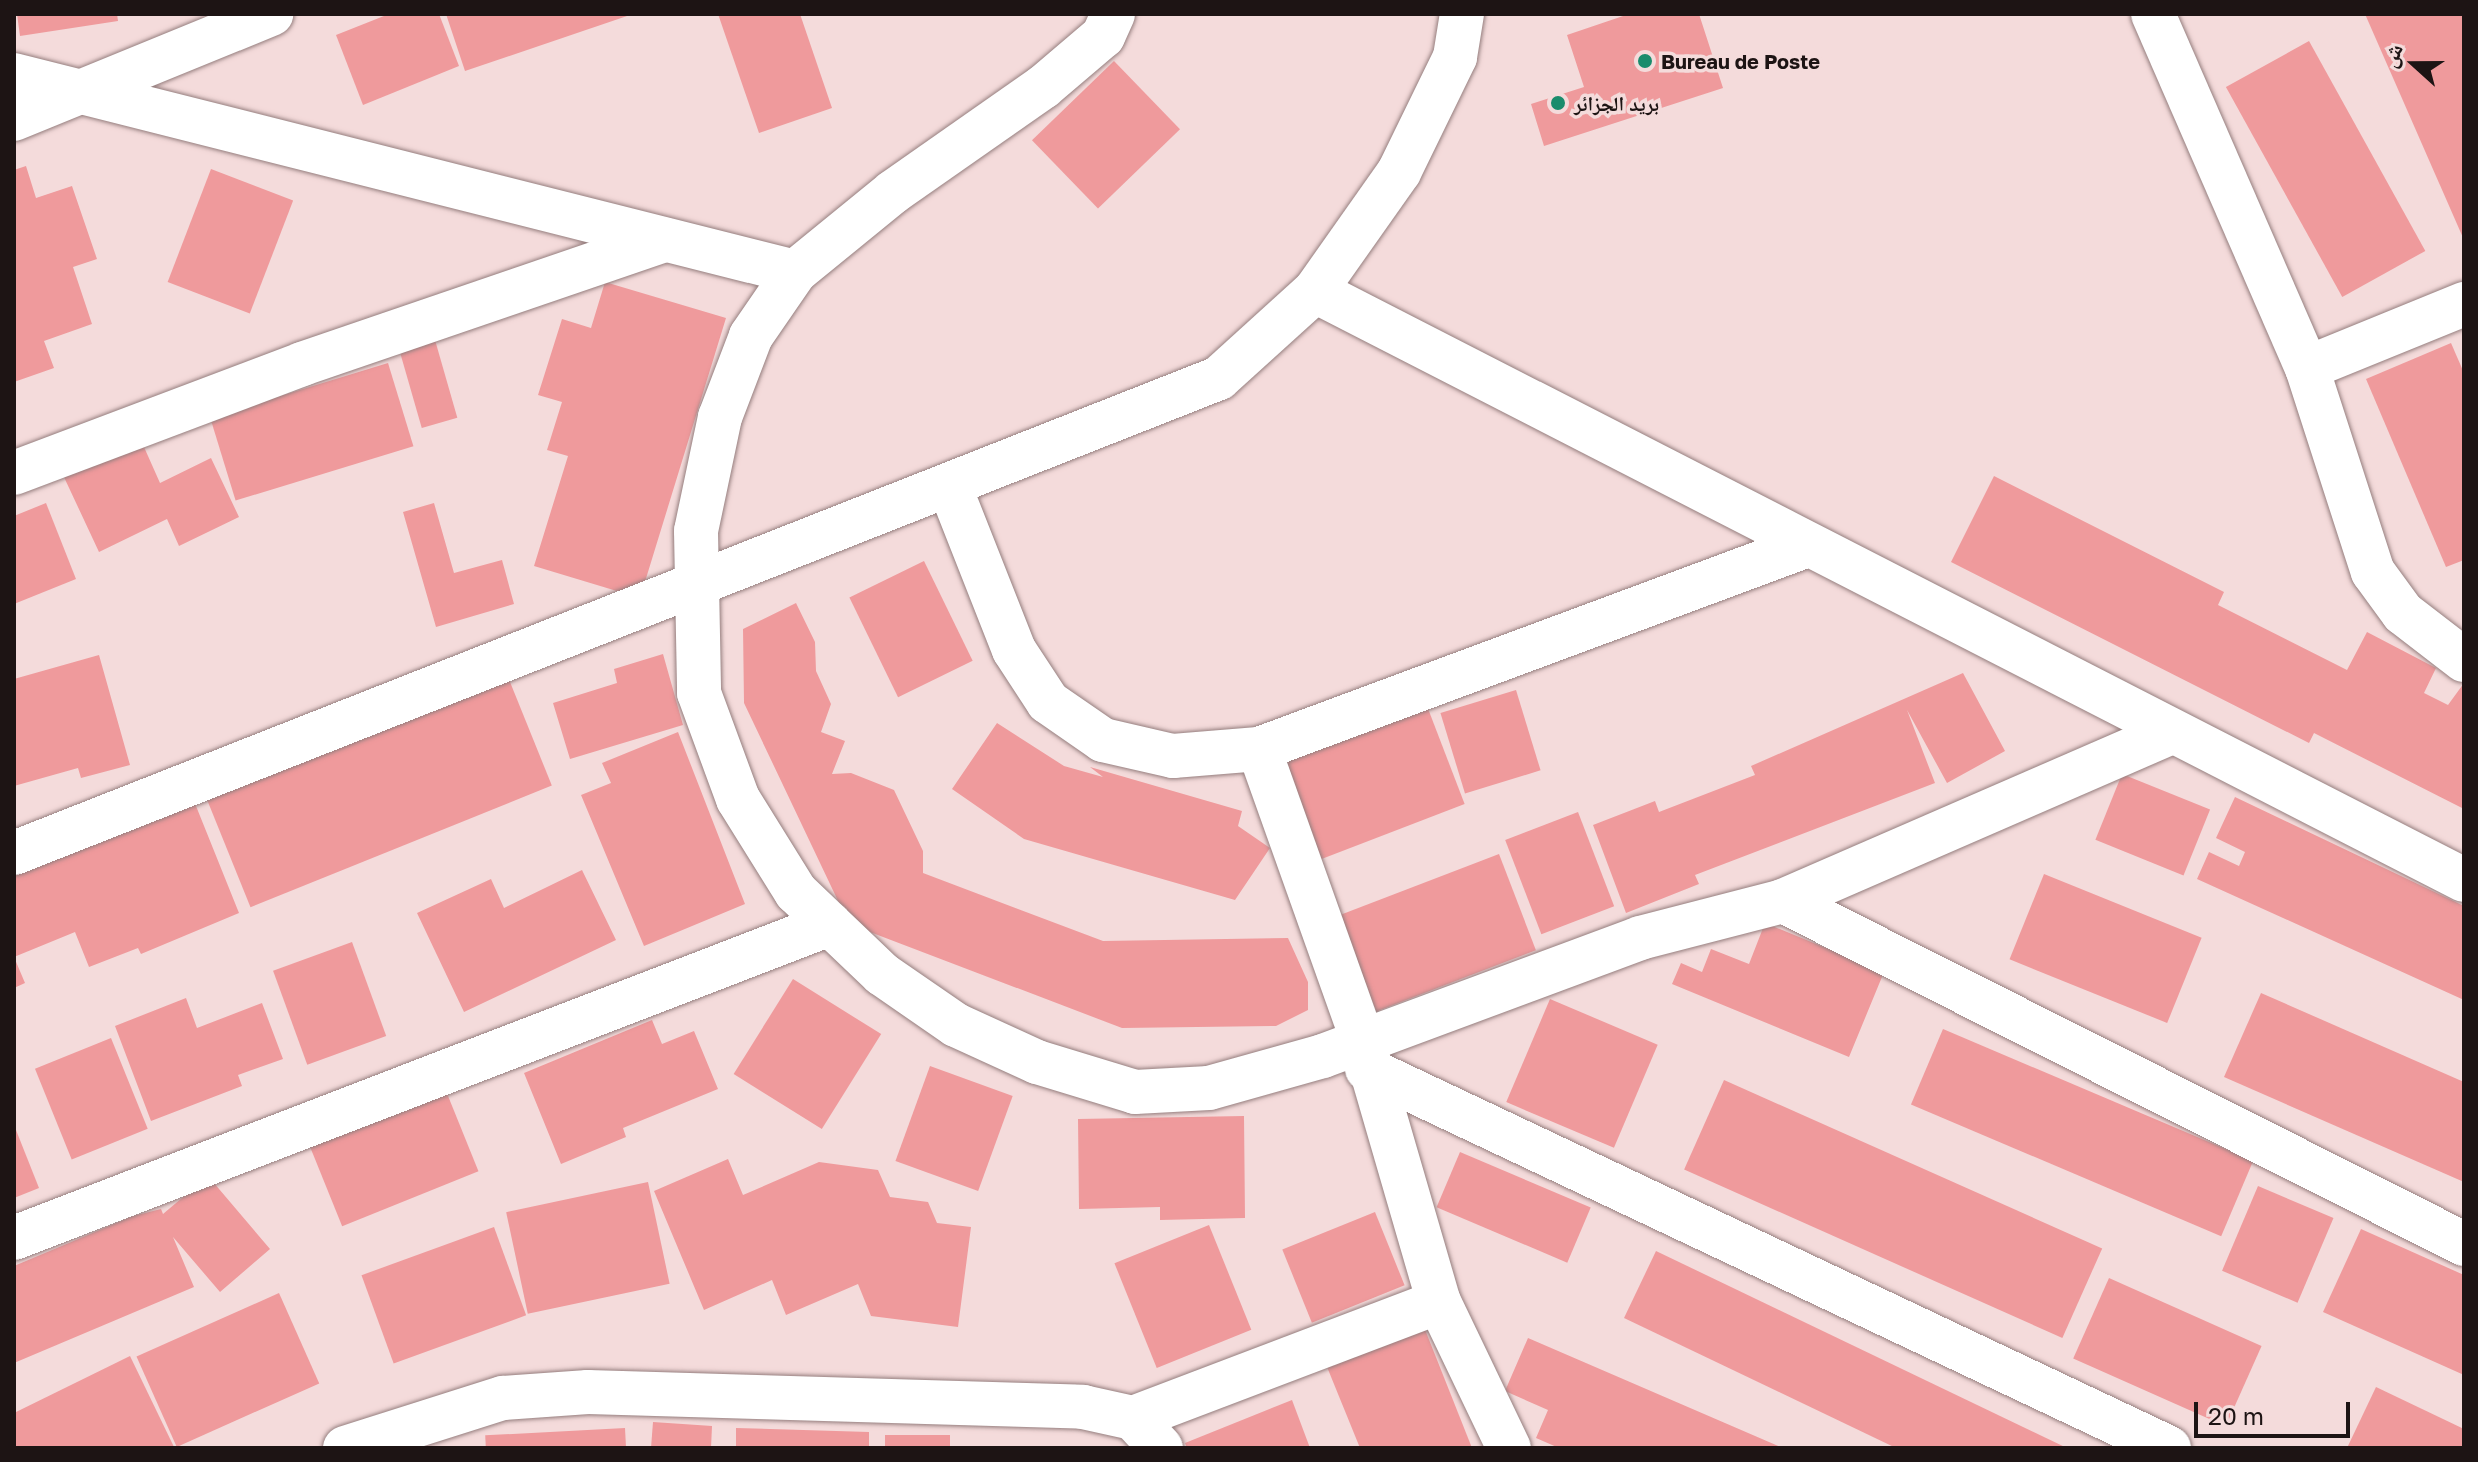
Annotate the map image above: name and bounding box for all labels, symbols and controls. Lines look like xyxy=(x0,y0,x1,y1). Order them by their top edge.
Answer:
north arrow xyxy=(2374,24,2454,104)
text: ش xyxy=(2374,39,2408,71)
place label: Bureau de Poste xyxy=(1661,49,1820,73)
marker: Bureau de Poste xyxy=(1636,52,1654,70)
place label: بريد الجزائر xyxy=(1574,91,1659,115)
marker: بريد الجزائر xyxy=(1549,94,1567,112)
scale bar xyxy=(2198,1386,2354,1436)
text: 20 m xyxy=(2208,1401,2264,1430)

